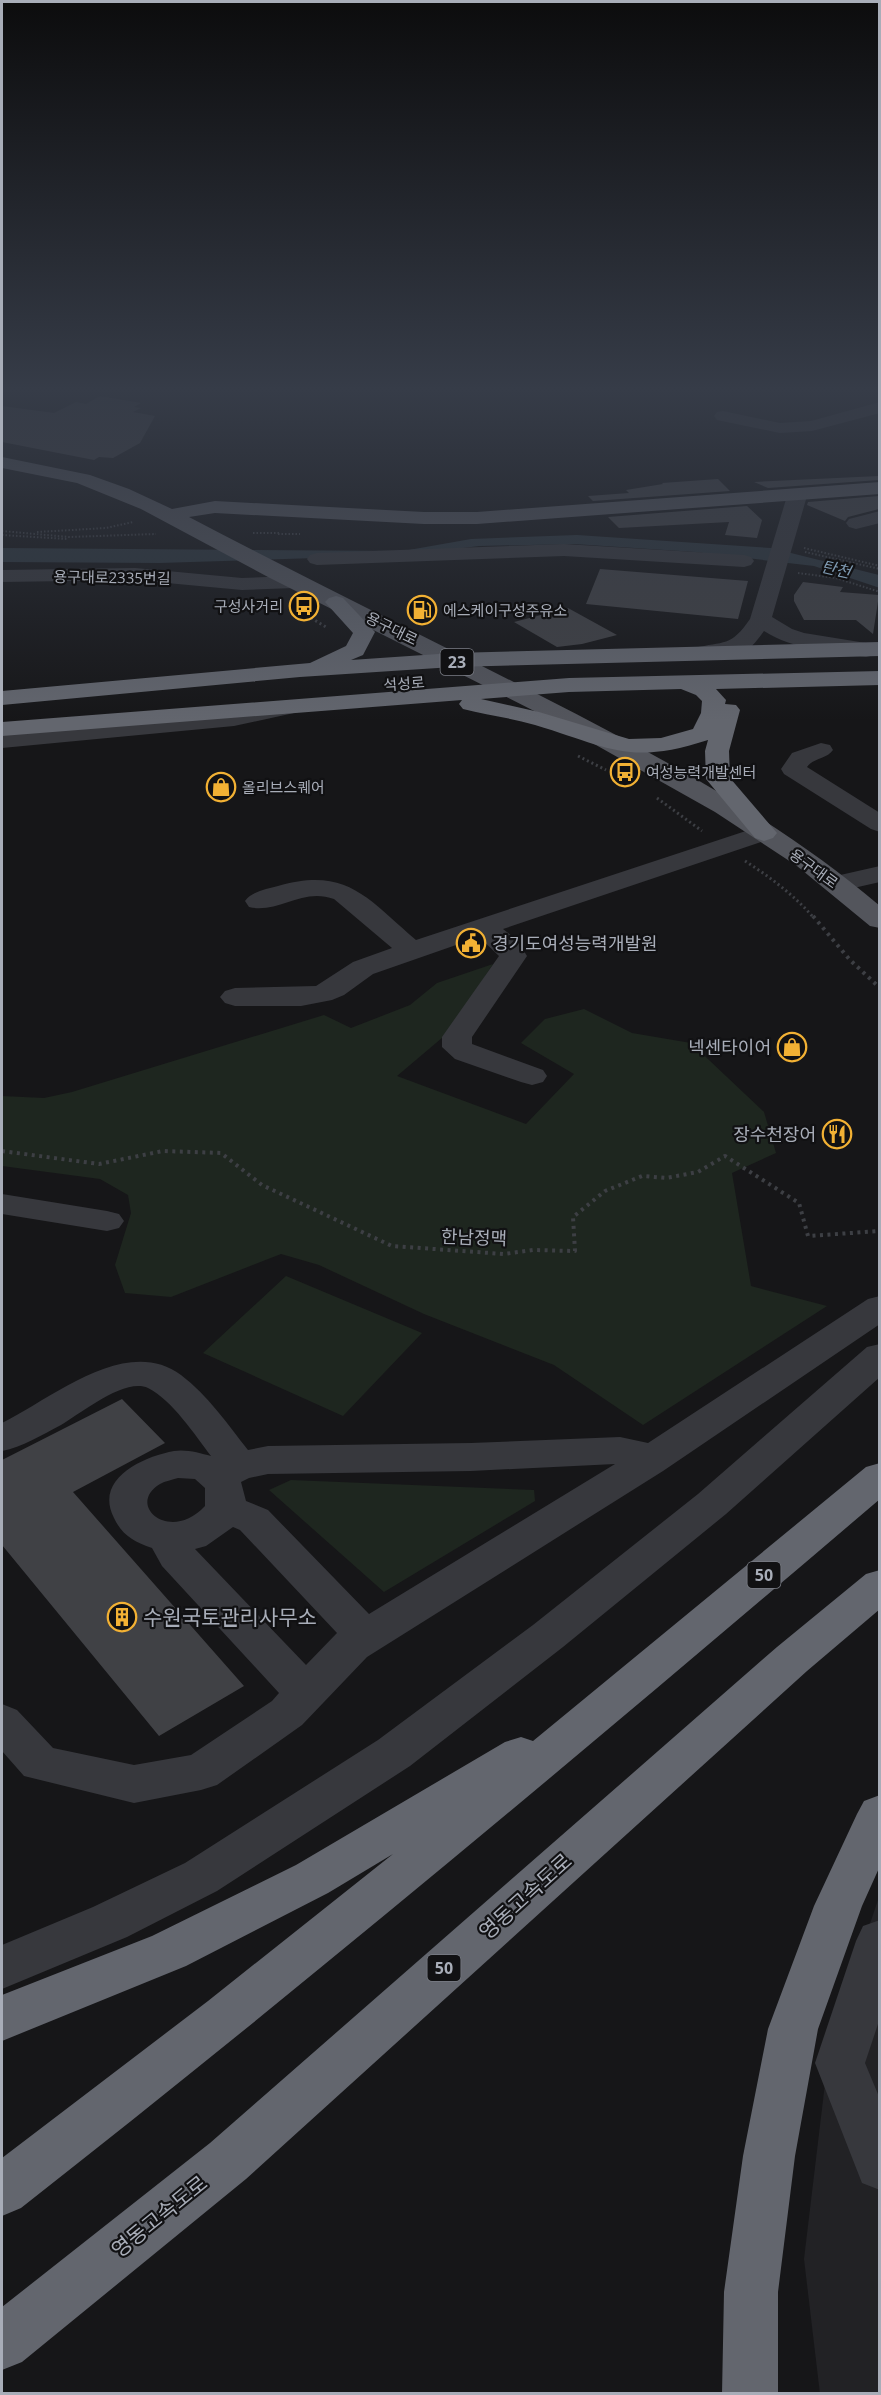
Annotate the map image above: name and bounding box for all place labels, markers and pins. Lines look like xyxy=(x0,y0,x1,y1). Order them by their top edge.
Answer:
bus stop icon: 구성사거리 xyxy=(288,590,320,622)
fuel station icon: 에스케이구성주유소 xyxy=(406,594,438,626)
place label: 구성사거리 xyxy=(214,596,283,616)
place label: 에스케이구성주유소 xyxy=(443,600,567,620)
bus stop icon: 여성능력개발센터 xyxy=(609,756,641,788)
place label: 여성능력개발센터 xyxy=(646,762,756,782)
shop icon: 올리브스퀘어 xyxy=(205,771,237,803)
place label: 올리브스퀘어 xyxy=(242,777,325,797)
public building icon: 경기도여성능력개발원 xyxy=(455,927,487,959)
place label: 경기도여성능력개발원 xyxy=(492,931,658,955)
shop icon: 넥센타이어 xyxy=(776,1031,808,1063)
place label: 넥센타이어 xyxy=(688,1035,771,1059)
restaurant icon: 장수천장어 xyxy=(821,1118,853,1150)
place label: 장수천장어 xyxy=(733,1122,816,1146)
building icon: 수원국토관리사무소 xyxy=(106,1601,138,1633)
place label: 수원국토관리사무소 xyxy=(143,1603,317,1631)

